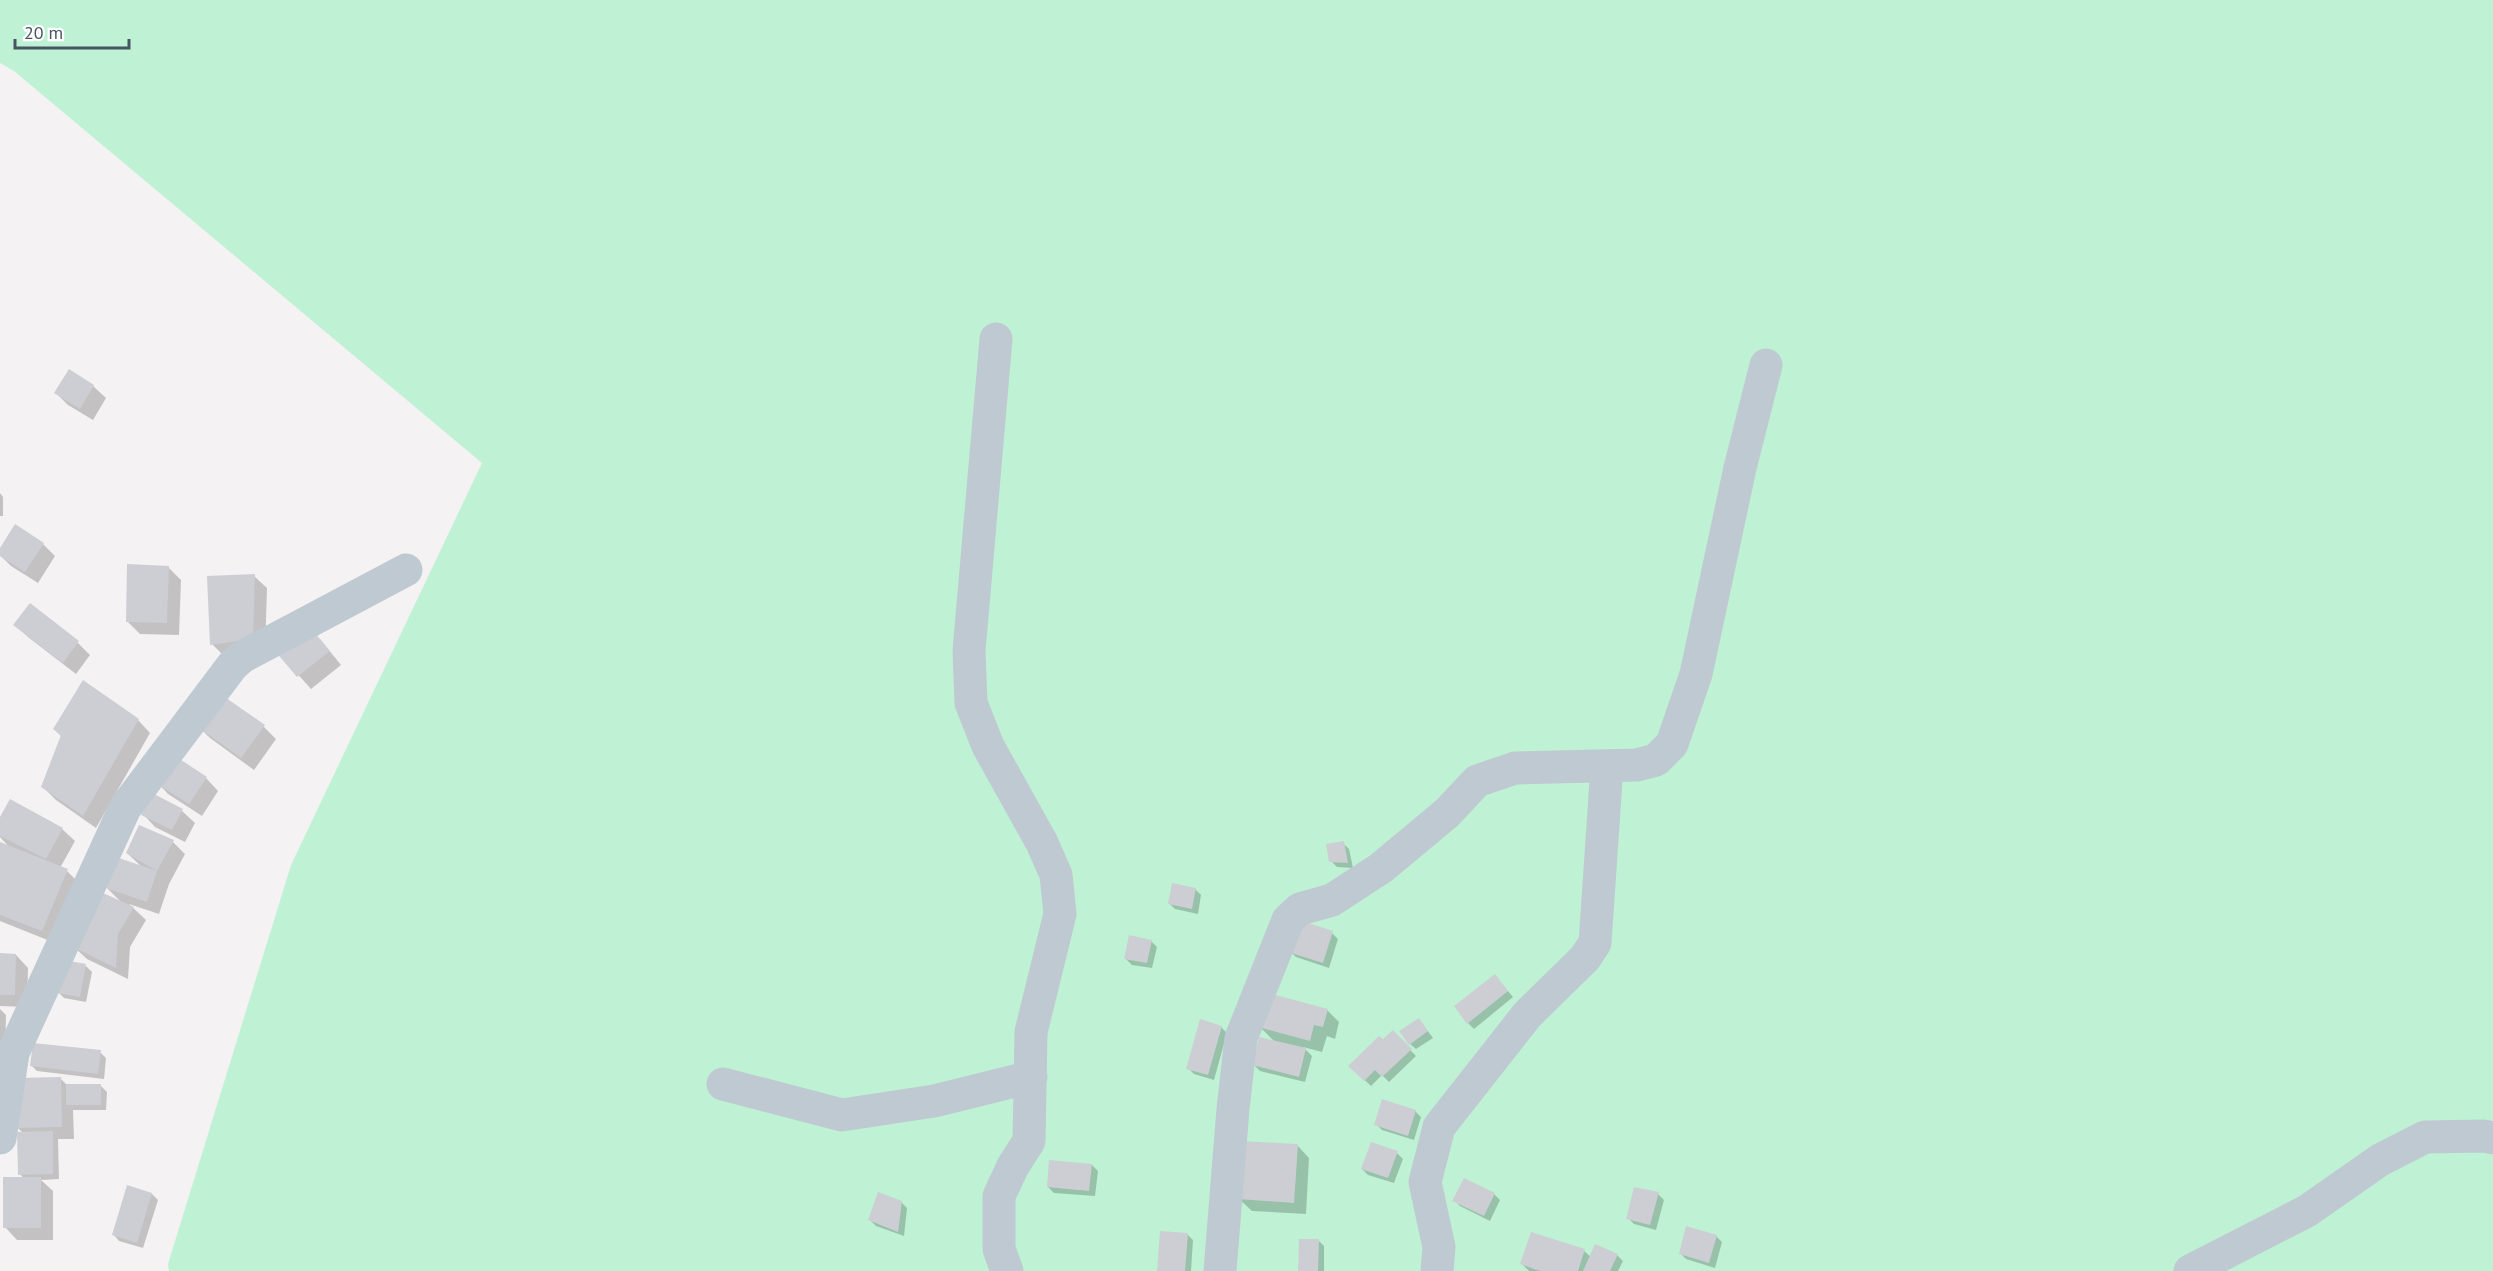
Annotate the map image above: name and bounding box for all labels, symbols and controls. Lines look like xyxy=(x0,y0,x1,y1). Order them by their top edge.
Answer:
scale bar xyxy=(15,12,129,50)
text: 20 m xyxy=(24,21,63,44)

